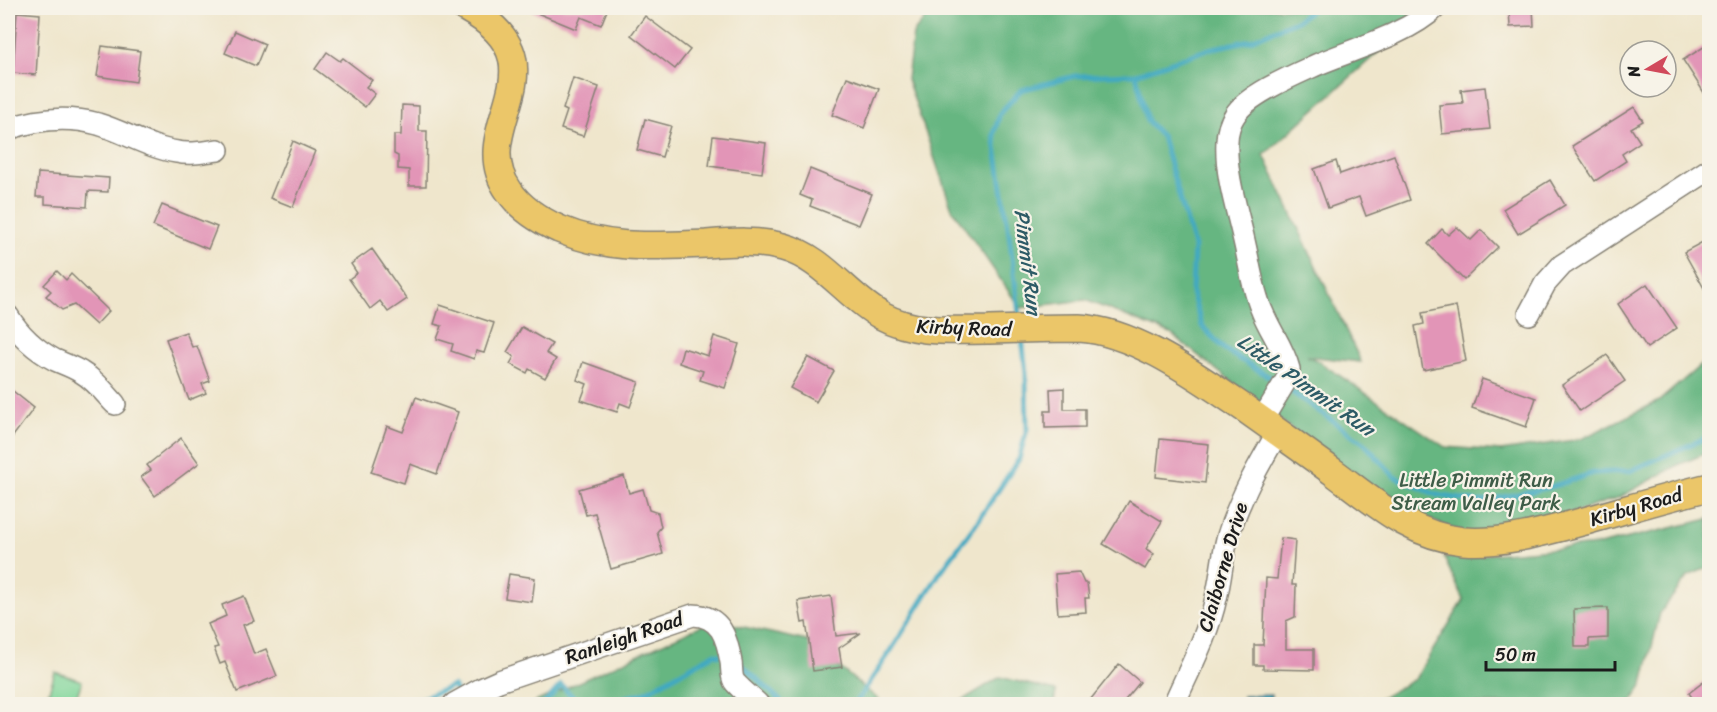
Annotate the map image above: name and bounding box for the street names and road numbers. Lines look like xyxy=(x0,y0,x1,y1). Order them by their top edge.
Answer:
street label: Kirby Road xyxy=(916,309,1013,347)
street label: Kirby Road xyxy=(1586,477,1688,537)
street label: Claiborne Drive xyxy=(1188,498,1258,636)
street label: Ranleigh Road xyxy=(560,601,689,675)

